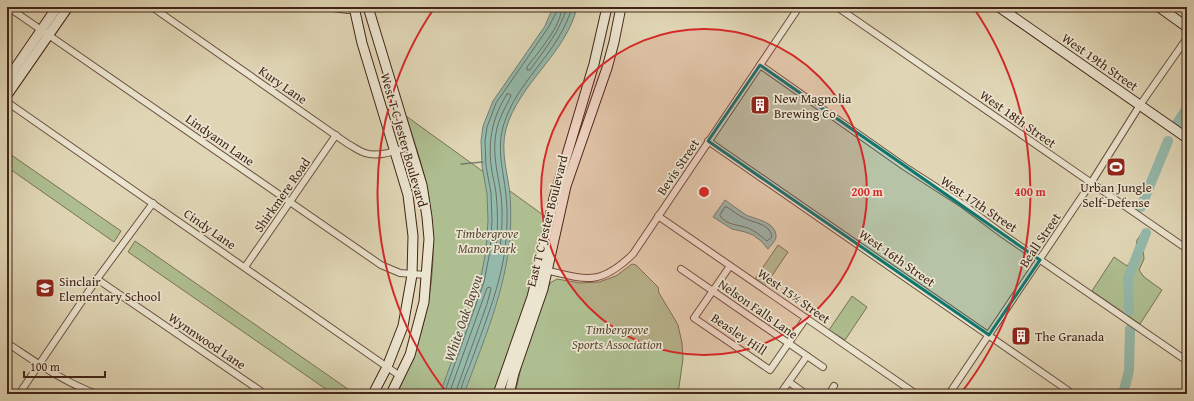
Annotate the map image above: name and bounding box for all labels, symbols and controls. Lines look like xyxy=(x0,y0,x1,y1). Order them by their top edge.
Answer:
street label: West 19th Street xyxy=(1058,29,1142,96)
street label: Kury Lane xyxy=(255,61,311,109)
street label: West T C Jester Boulevard xyxy=(376,71,432,209)
street label: West 18th Street xyxy=(976,86,1060,153)
place label: New Magnolia Brewing Co xyxy=(774,89,852,123)
building icon: New Magnolia Brewing Co xyxy=(749,94,771,116)
street label: Lindyann Lane xyxy=(182,109,258,171)
street label: Bevis Street xyxy=(652,135,704,199)
street label: East T C Jester Boulevard xyxy=(521,153,573,289)
street label: Shirkmere Road xyxy=(249,154,315,236)
sports icon: Urban Jungle Self-Defense xyxy=(1105,156,1127,178)
street label: West 17th Street xyxy=(937,171,1022,237)
place label: Urban Jungle Self-Defense xyxy=(1080,178,1152,212)
text: 200 m xyxy=(851,183,884,200)
text: 400 m xyxy=(1014,183,1047,200)
centre of rings xyxy=(697,185,711,199)
street label: Cindy Lane xyxy=(180,204,240,254)
street label: Beall Street xyxy=(1015,208,1066,271)
park label: Timbergrove Manor Park xyxy=(456,224,518,258)
street label: West 16th Street xyxy=(855,225,939,292)
street label: West 15½ Street xyxy=(754,264,835,328)
place label: Sinclair Elementary School xyxy=(59,272,161,306)
water label: White Oak Bayou xyxy=(439,272,487,364)
street label: Nelson Falls Lane xyxy=(714,274,802,344)
school or university icon: Sinclair Elementary School xyxy=(34,277,56,299)
street label: Wynnwood Lane xyxy=(164,308,250,374)
street label: Beasley Hill xyxy=(707,308,771,360)
park label: Timbergrove Sports Association xyxy=(572,320,663,354)
building icon: The Granada xyxy=(1010,325,1032,347)
place label: The Granada xyxy=(1035,327,1105,346)
scale bar xyxy=(24,353,105,379)
text: 100 m xyxy=(30,358,60,375)

